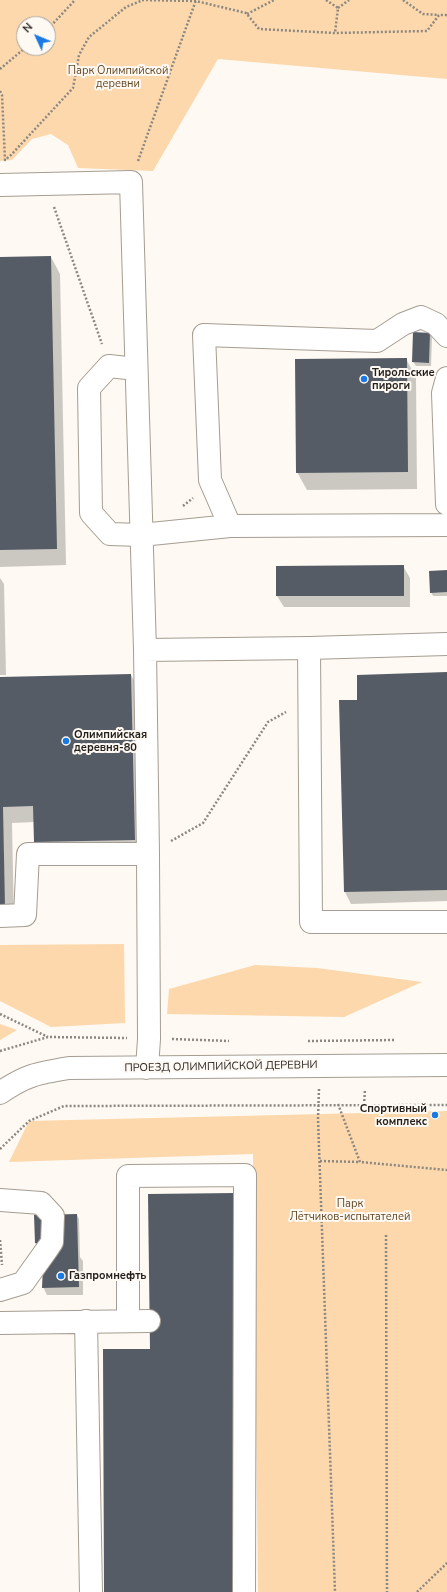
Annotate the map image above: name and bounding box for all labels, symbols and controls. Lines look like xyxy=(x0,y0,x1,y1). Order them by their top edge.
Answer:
north arrow xyxy=(16,16,56,56)
text: N xyxy=(19,20,36,36)
park label: Парк Олимпийской деревни xyxy=(68,64,168,90)
place label: Тирольские пироги xyxy=(372,366,435,392)
marker: Тирольские пироги xyxy=(359,374,369,384)
place label: Олимпийская деревня-80 xyxy=(74,728,147,754)
marker: Олимпийская деревня-80 xyxy=(61,736,71,746)
street label: ПРОЕЗД ОЛИМПИЙСКОЙ ДЕРЕВНИ xyxy=(124,1059,318,1075)
place label: Спортивный комплекс xyxy=(360,1102,427,1128)
marker: Спортивный комплекс xyxy=(430,1110,440,1120)
park label: Парк Лётчиков-испытателей xyxy=(290,1197,410,1223)
place label: Газпромнефть xyxy=(69,1269,146,1283)
marker: Газпромнефть xyxy=(56,1271,66,1281)

